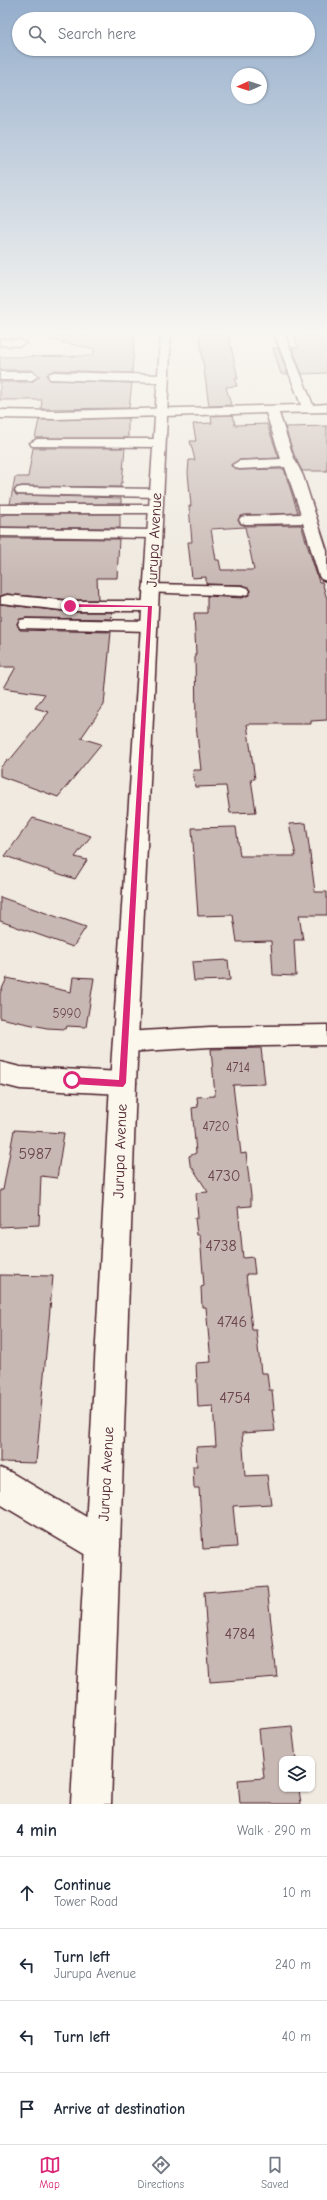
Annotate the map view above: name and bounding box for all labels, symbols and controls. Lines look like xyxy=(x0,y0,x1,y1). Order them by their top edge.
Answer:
search box xyxy=(12,12,315,56)
icon: search xyxy=(26,23,48,45)
text: Search here xyxy=(58,25,136,43)
north arrow xyxy=(231,68,267,104)
street label: Jurupa Avenue xyxy=(143,492,165,588)
route end xyxy=(61,597,79,615)
house number: 5990 xyxy=(53,1006,81,1021)
house number: 4714 xyxy=(226,1060,250,1075)
route start xyxy=(63,1071,81,1089)
street label: Jurupa Avenue xyxy=(109,1103,131,1199)
house number: 4720 xyxy=(202,1119,230,1134)
house number: 5987 xyxy=(19,1145,52,1163)
house number: 4730 xyxy=(207,1167,241,1185)
house number: 4738 xyxy=(205,1237,237,1255)
house number: 4746 xyxy=(217,1313,247,1331)
house number: 4754 xyxy=(219,1389,251,1407)
street label: Jurupa Avenue xyxy=(95,1426,117,1522)
house number: 4784 xyxy=(224,1625,256,1643)
map controls xyxy=(279,1756,315,1792)
button: layers xyxy=(279,1756,315,1792)
text: 4 min xyxy=(16,1821,57,1840)
text: Walk · 290 m xyxy=(237,1823,311,1838)
text: Continue xyxy=(54,1876,111,1894)
icon: ahead xyxy=(16,1882,38,1904)
text: 10 m xyxy=(283,1885,311,1900)
text: Tower Road xyxy=(54,1894,118,1909)
text: Turn left xyxy=(54,1948,110,1966)
icon: left xyxy=(16,1954,38,1976)
text: 240 m xyxy=(275,1957,311,1972)
text: Jurupa Avenue xyxy=(54,1966,136,1981)
icon: left xyxy=(16,2026,38,2048)
text: Turn left xyxy=(54,2028,110,2046)
text: 40 m xyxy=(282,2029,311,2044)
icon: arrive xyxy=(16,2098,38,2120)
text: Arrive at destination xyxy=(54,2100,185,2118)
tab: Map xyxy=(39,2154,61,2191)
tab: Directions xyxy=(138,2154,184,2191)
tab: Saved xyxy=(261,2154,288,2191)

